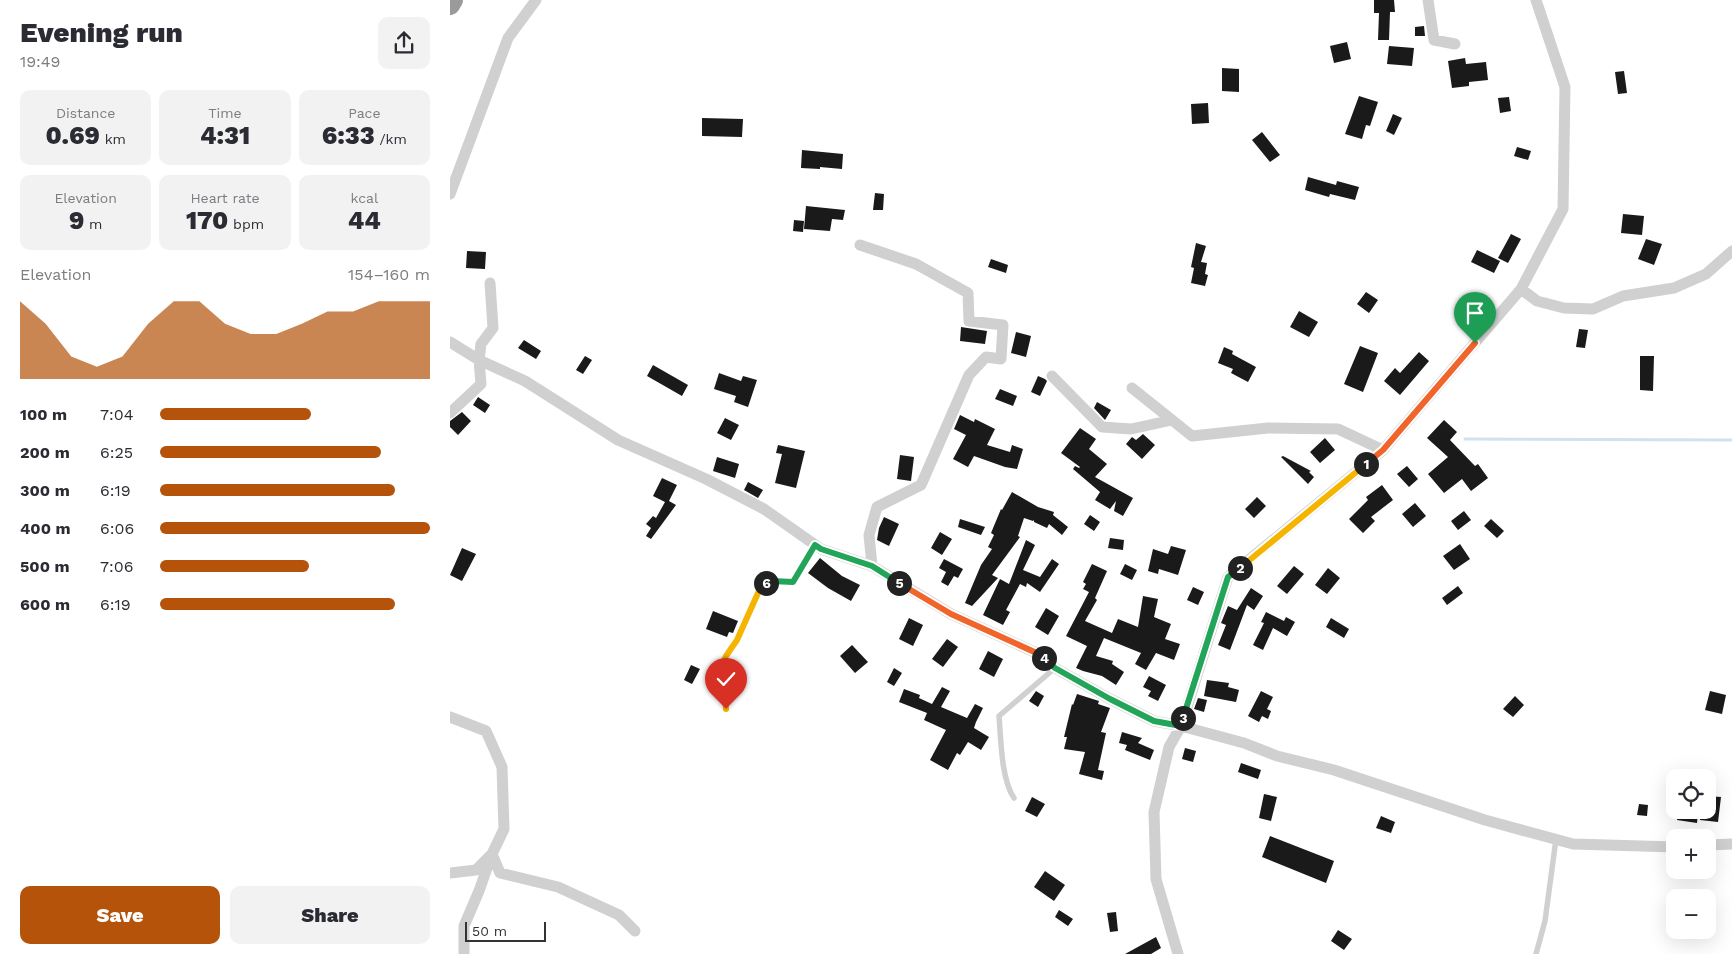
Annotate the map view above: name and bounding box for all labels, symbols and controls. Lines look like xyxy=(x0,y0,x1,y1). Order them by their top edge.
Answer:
text: Evening run xyxy=(20,16,183,49)
button: share xyxy=(378,17,430,69)
text: 19:49 xyxy=(20,52,61,71)
text: Distance xyxy=(56,105,115,121)
text: Time xyxy=(208,105,242,121)
text: Pace xyxy=(348,105,381,121)
text: 0.69 xyxy=(45,121,100,150)
text: 4:31 xyxy=(200,121,250,150)
text: 6:33 xyxy=(322,121,375,150)
text: km xyxy=(100,131,126,147)
text: /km xyxy=(375,131,407,147)
text: Elevation xyxy=(54,190,117,206)
text: Heart rate xyxy=(190,190,260,206)
text: kcal xyxy=(350,190,378,206)
text: 9 xyxy=(69,206,84,235)
text: 170 xyxy=(186,206,228,235)
text: 44 xyxy=(348,206,381,235)
text: m xyxy=(84,216,102,232)
text: bpm xyxy=(228,216,264,232)
text: Elevation xyxy=(20,265,91,284)
text: 154–160 m xyxy=(348,265,430,284)
pin xyxy=(1454,292,1496,343)
icon: arrive xyxy=(1461,299,1489,327)
text: 100 m xyxy=(20,405,67,424)
text: 7:04 xyxy=(100,405,133,424)
text: 200 m xyxy=(20,443,70,462)
text: 6:25 xyxy=(100,443,133,462)
pin: 1 xyxy=(1354,452,1378,476)
text: 1 xyxy=(1363,456,1370,472)
text: 300 m xyxy=(20,481,70,500)
text: 6:19 xyxy=(100,481,131,500)
text: 400 m xyxy=(20,519,71,538)
text: 6:06 xyxy=(100,519,134,538)
pin: 2 xyxy=(1228,556,1252,580)
text: 500 m xyxy=(20,557,70,576)
text: 7:06 xyxy=(100,557,133,576)
text: 2 xyxy=(1236,560,1245,576)
pin: 6 xyxy=(754,570,778,596)
pin: 5 xyxy=(886,570,912,596)
text: 6 xyxy=(762,575,771,591)
text: 5 xyxy=(895,575,904,591)
text: 600 m xyxy=(20,595,70,614)
text: 6:19 xyxy=(100,595,131,614)
pin: 4 xyxy=(1032,646,1056,670)
text: 4 xyxy=(1040,650,1049,666)
pin xyxy=(705,658,747,709)
icon: check xyxy=(712,665,740,693)
pin: 3 xyxy=(1170,706,1196,730)
text: 3 xyxy=(1179,710,1188,726)
map controls xyxy=(1666,769,1716,939)
button: locate xyxy=(1666,769,1716,819)
button: + xyxy=(1666,829,1716,879)
button: Save xyxy=(20,886,220,944)
button: Share xyxy=(230,886,430,944)
button: − xyxy=(1666,889,1716,939)
scale bar xyxy=(465,919,546,942)
text: 50 m xyxy=(472,923,507,939)

